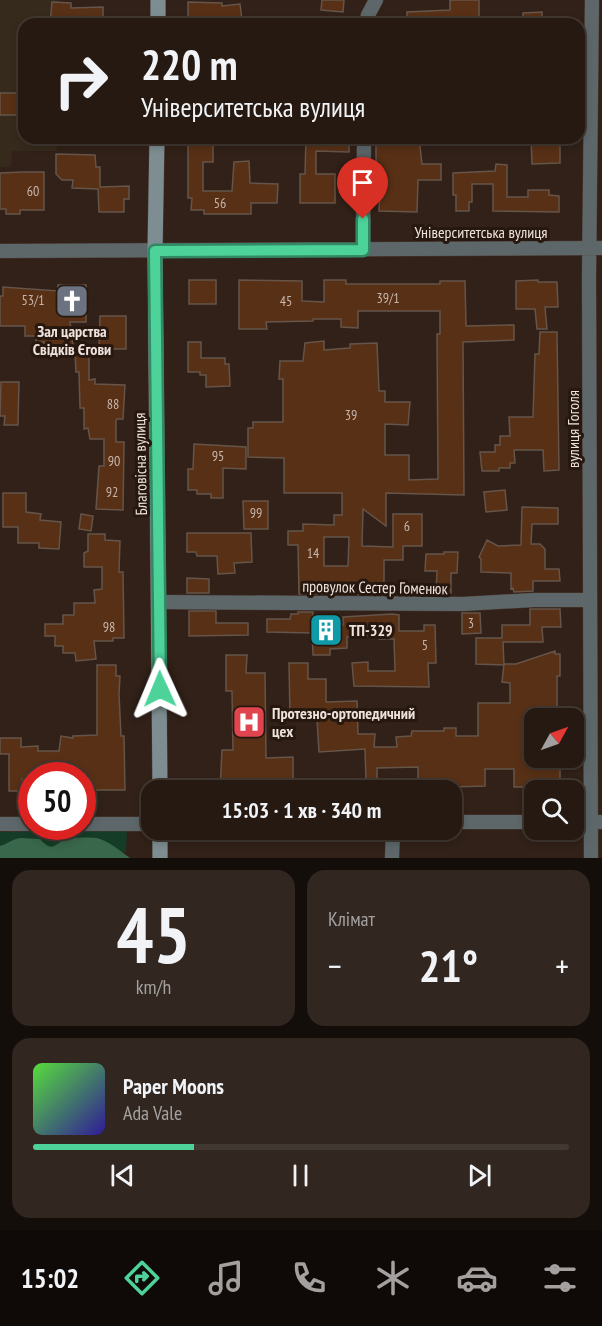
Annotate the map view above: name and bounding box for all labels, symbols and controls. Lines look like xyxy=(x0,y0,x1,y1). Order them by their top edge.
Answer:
text: 220 m xyxy=(141,37,238,92)
icon: right xyxy=(42,42,120,120)
text: Університетська вулиця xyxy=(141,90,365,124)
pin xyxy=(337,157,388,219)
icon: arrive xyxy=(346,166,379,199)
house number: 60 xyxy=(27,182,39,200)
house number: 56 xyxy=(214,194,226,212)
street label: Університетська вулиця xyxy=(415,222,547,242)
church icon: Зал царства Свідків Єгови xyxy=(54,283,90,319)
house number: 39/1 xyxy=(376,289,400,307)
house number: 53/1 xyxy=(21,291,45,309)
house number: 45 xyxy=(280,292,292,310)
place label: Зал царства Свідків Єгови xyxy=(33,321,111,359)
street label: вулиця Гоголя xyxy=(563,390,583,468)
house number: 88 xyxy=(107,395,119,413)
house number: 39 xyxy=(345,406,357,424)
street label: Благовісна вулиця xyxy=(129,412,151,516)
house number: 95 xyxy=(212,447,224,465)
house number: 90 xyxy=(108,452,120,470)
house number: 92 xyxy=(106,483,118,501)
house number: 99 xyxy=(250,504,262,522)
house number: 6 xyxy=(404,517,410,535)
house number: 14 xyxy=(307,544,320,562)
street label: провулок Сестер Гоменюк xyxy=(302,576,449,598)
building icon: ТП-329 xyxy=(308,612,344,648)
house number: 3 xyxy=(468,614,474,632)
house number: 98 xyxy=(103,618,115,636)
place label: ТП-329 xyxy=(349,620,393,640)
house number: 5 xyxy=(422,636,428,654)
position arrow xyxy=(128,657,192,721)
place label: Протезно-ортопедичний цех xyxy=(272,703,415,741)
hospital icon: Протезно-ортопедичний цех xyxy=(231,704,267,740)
north arrow xyxy=(524,708,584,768)
map controls xyxy=(524,708,584,840)
speed limit sign: 50 xyxy=(18,762,96,840)
button: search xyxy=(524,780,584,840)
text: 15:03 · 1 хв · 340 m xyxy=(222,796,381,824)
text: 45 xyxy=(116,884,191,985)
text: Клімат xyxy=(328,906,375,932)
text: 21° xyxy=(419,936,478,994)
text: − xyxy=(328,944,342,987)
text: + xyxy=(555,944,569,987)
text: km/h xyxy=(136,974,171,1000)
text: Paper Moons xyxy=(123,1072,224,1100)
text: Ada Vale xyxy=(123,1100,182,1126)
icon: previous xyxy=(106,1159,139,1192)
icon: pause xyxy=(284,1159,317,1192)
icon: next xyxy=(463,1159,496,1192)
icon: directions xyxy=(121,1257,163,1299)
icon: music xyxy=(205,1257,247,1299)
icon: phone xyxy=(288,1257,330,1299)
icon: climate xyxy=(372,1257,414,1299)
icon: car xyxy=(456,1257,498,1299)
icon: filters xyxy=(539,1257,581,1299)
text: 15:02 xyxy=(21,1261,79,1295)

